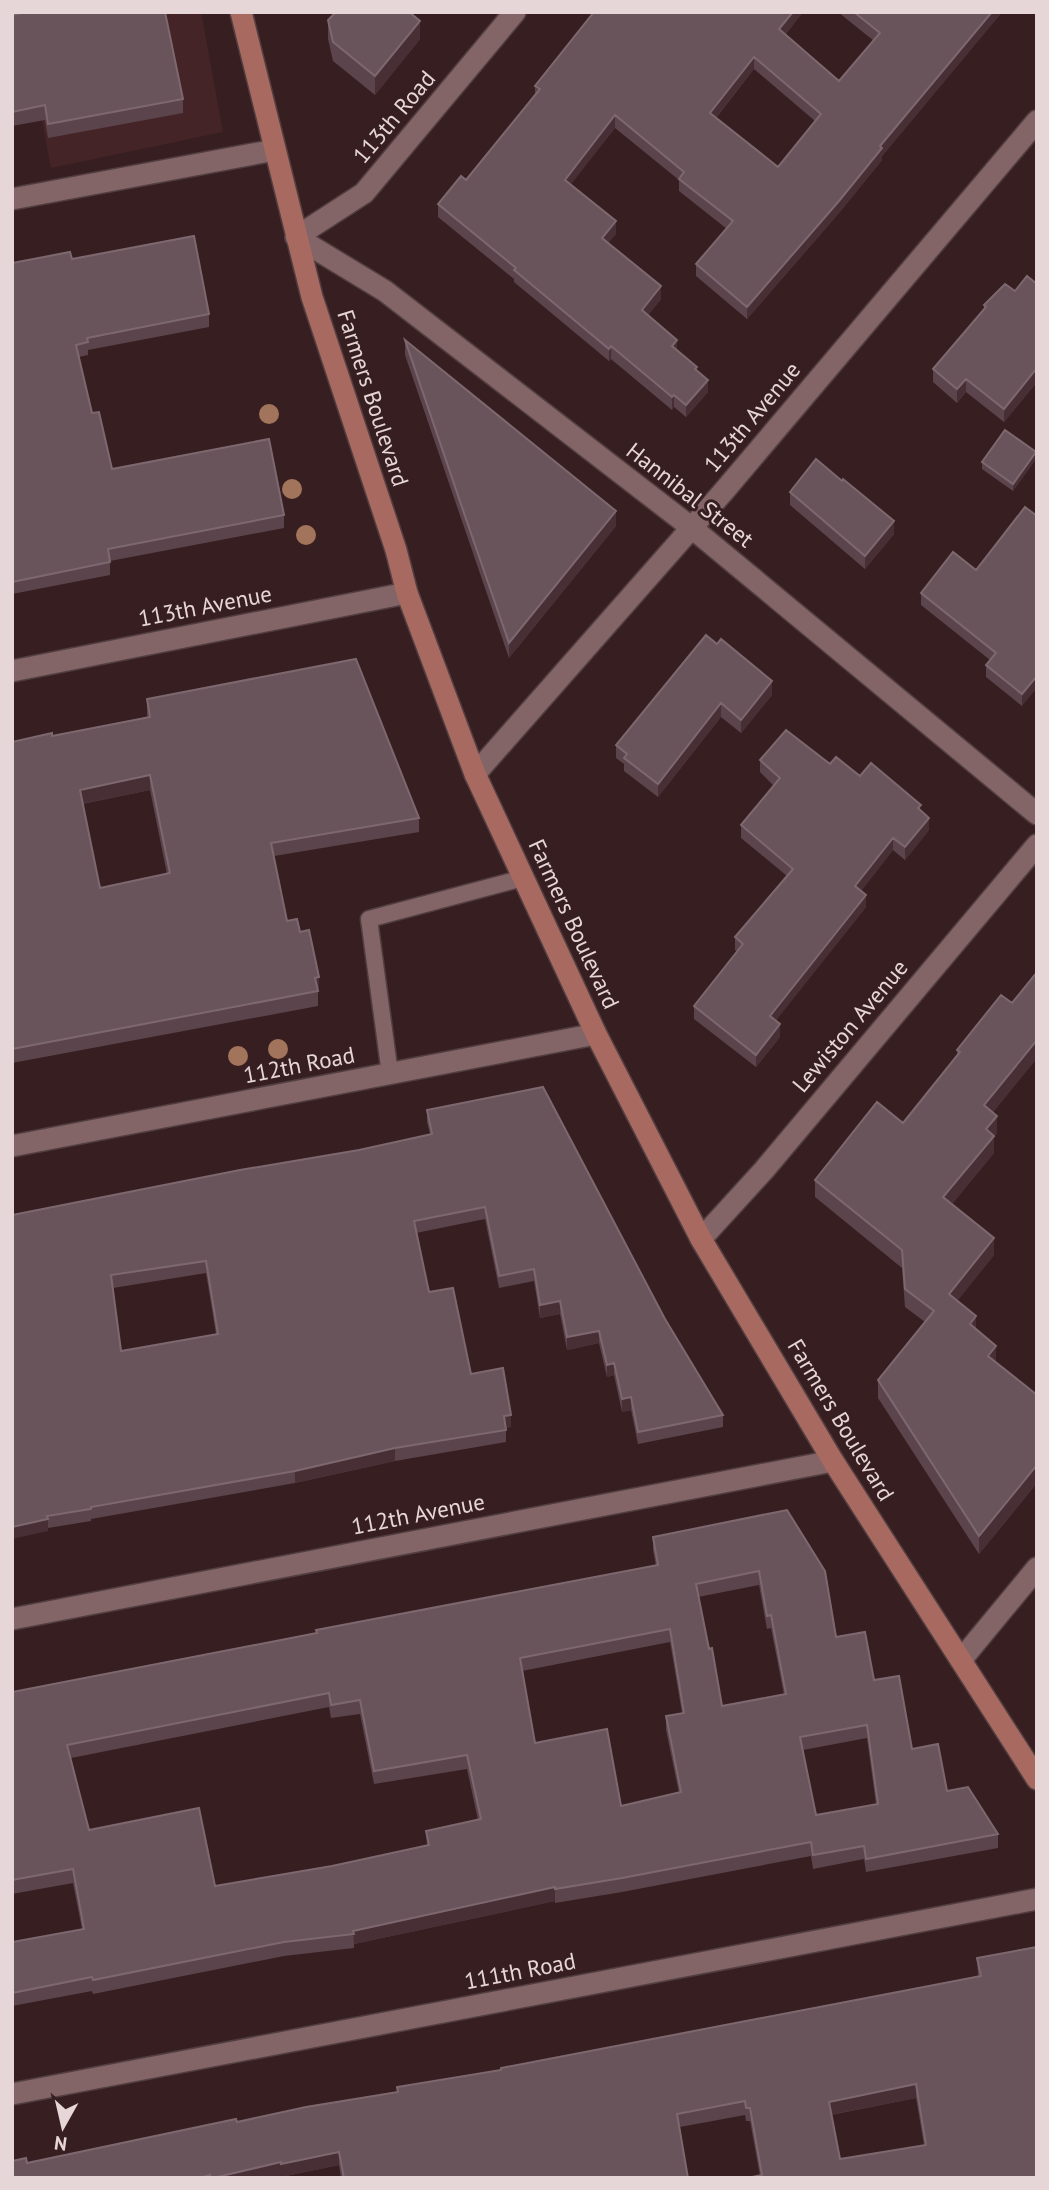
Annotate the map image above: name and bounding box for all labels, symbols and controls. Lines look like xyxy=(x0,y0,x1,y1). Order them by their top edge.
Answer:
street label: 113th Road xyxy=(346,64,441,169)
street label: Farmers Boulevard xyxy=(331,306,416,490)
street label: 113th Avenue xyxy=(697,356,806,478)
street label: Hannibal Street xyxy=(621,436,760,553)
street label: 113th Avenue xyxy=(136,578,274,633)
street label: Farmers Boulevard xyxy=(522,834,626,1013)
street label: Lewiston Avenue xyxy=(786,953,914,1098)
street label: 112th Road xyxy=(241,1040,357,1090)
street label: Farmers Boulevard xyxy=(782,1333,901,1506)
street label: 112th Avenue xyxy=(349,1486,487,1541)
street label: 111th Road xyxy=(462,1946,578,1996)
north arrow xyxy=(28,2092,98,2162)
text: N xyxy=(53,2131,68,2157)

